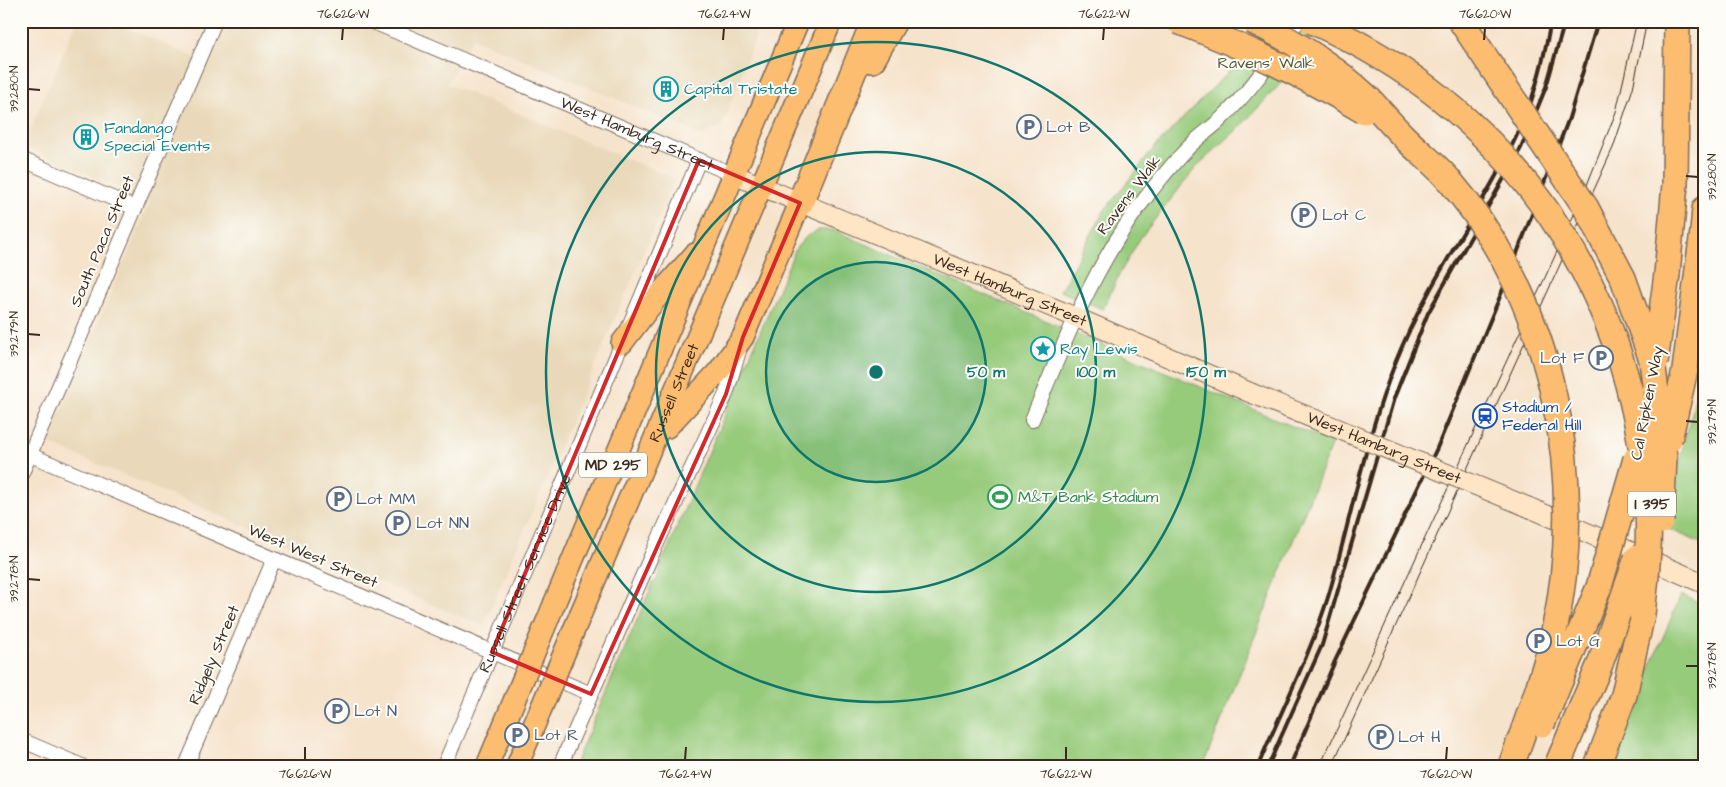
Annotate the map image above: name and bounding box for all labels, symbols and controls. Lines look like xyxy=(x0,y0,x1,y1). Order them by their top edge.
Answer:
text: 76.626°W xyxy=(317,6,370,23)
text: 76.624°W xyxy=(697,6,751,23)
text: 76.622°W xyxy=(1078,6,1131,23)
text: 76.620°W xyxy=(1459,6,1512,23)
park label: Ravens' Walk xyxy=(1217,52,1315,74)
text: 39.280°N xyxy=(6,65,23,113)
building icon: Capital Tristate xyxy=(653,76,679,102)
place label: Capital Tristate xyxy=(684,78,798,100)
street label: West Hamburg Street xyxy=(557,91,718,176)
parking icon: Lot B xyxy=(1016,114,1042,140)
place label: Lot B xyxy=(1046,116,1091,138)
place label: Fandango Special Events xyxy=(104,117,210,157)
building icon: Fandango Special Events xyxy=(73,124,99,150)
street label: Ravens Walk xyxy=(1092,151,1166,239)
text: 39.280°N xyxy=(1704,153,1721,201)
street label: South Paca Street xyxy=(64,172,140,310)
parking icon: Lot C xyxy=(1291,202,1317,228)
place label: Lot C xyxy=(1322,204,1366,226)
street label: West Hamburg Street xyxy=(930,248,1091,332)
text: 39.279°N xyxy=(6,311,23,357)
place icon: Ray Lewis xyxy=(1030,336,1056,362)
place label: Ray Lewis xyxy=(1060,338,1138,361)
street label: Russell Street xyxy=(643,340,705,445)
street label: Cal Ripken Way xyxy=(1625,344,1670,462)
parking icon: Lot F xyxy=(1588,345,1614,371)
place label: Lot F xyxy=(1540,347,1584,369)
text: 50 m xyxy=(967,362,1005,383)
text: 100 m xyxy=(1077,362,1116,383)
text: 150 m xyxy=(1186,362,1226,383)
centre of rings xyxy=(867,363,885,381)
place label: Stadium / Federal Hill xyxy=(1502,396,1582,436)
text: 39.279°N xyxy=(1704,399,1721,445)
station icon: Stadium / Federal Hill xyxy=(1472,403,1498,429)
street label: West Hamburg Street xyxy=(1304,406,1465,490)
road number: MD 295 xyxy=(579,452,647,478)
street label: Russell Street Service Drive xyxy=(473,470,577,676)
sports icon: M&T Bank Stadium xyxy=(987,484,1013,510)
parking icon: Lot MM xyxy=(326,486,352,512)
place label: M&T Bank Stadium xyxy=(1018,486,1159,508)
place label: Lot MM xyxy=(356,488,415,510)
road number: I 395 xyxy=(1628,492,1676,516)
parking icon: Lot NN xyxy=(385,510,411,536)
place label: Lot NN xyxy=(416,512,469,534)
street label: West West Street xyxy=(245,519,382,593)
text: 39.278°N xyxy=(6,555,23,602)
street label: Ridgely Street xyxy=(183,601,246,708)
parking icon: Lot G xyxy=(1526,628,1552,654)
place label: Lot G xyxy=(1556,630,1600,652)
text: 39.278°N xyxy=(1704,642,1721,689)
parking icon: Lot N xyxy=(324,698,350,724)
place label: Lot N xyxy=(354,700,397,722)
parking icon: Lot R xyxy=(504,722,530,748)
place label: Lot R xyxy=(534,724,578,746)
parking icon: Lot H xyxy=(1368,724,1394,750)
place label: Lot H xyxy=(1398,726,1441,748)
text: 76.626°W xyxy=(279,766,332,783)
text: 76.624°W xyxy=(658,766,712,783)
text: 76.622°W xyxy=(1040,766,1093,783)
text: 76.620°W xyxy=(1420,766,1473,783)

